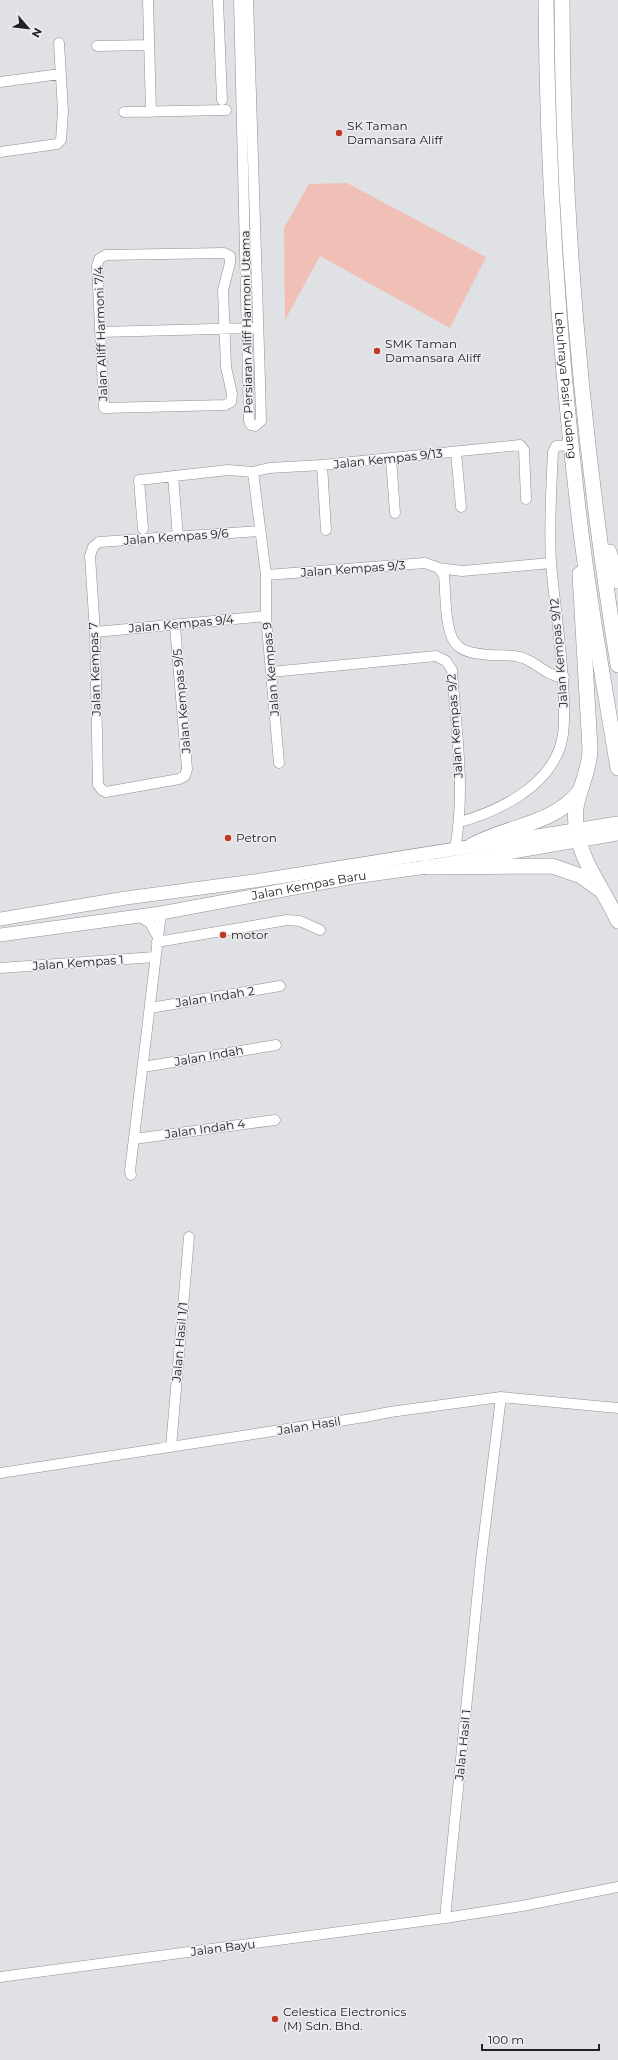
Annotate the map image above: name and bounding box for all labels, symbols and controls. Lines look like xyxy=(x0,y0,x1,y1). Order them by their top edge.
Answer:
north arrow xyxy=(8,8,48,48)
text: N xyxy=(29,25,45,40)
place label: SK Taman Damansara Aliff xyxy=(347,118,444,147)
marker: SK Taman Damansara Aliff xyxy=(334,128,344,138)
street label: Persiaran Aliff Harmoni Utama xyxy=(237,230,256,414)
street label: Jalan Aliff Harmoni 7/4 xyxy=(91,266,110,403)
street label: Lebuhraya Pasir Gudang xyxy=(552,311,580,460)
place label: SMK Taman Damansara Aliff xyxy=(385,336,482,365)
marker: SMK Taman Damansara Aliff xyxy=(372,346,382,356)
street label: Jalan Kempas 9/13 xyxy=(332,445,443,472)
street label: Jalan Kempas 9/6 xyxy=(122,525,229,548)
street label: Jalan Kempas 9/3 xyxy=(299,557,406,580)
street label: Jalan Kempas 9/12 xyxy=(546,598,571,709)
street label: Jalan Kempas 9/4 xyxy=(127,611,234,636)
street label: Jalan Kempas 9 xyxy=(259,621,282,718)
street label: Jalan Kempas 7 xyxy=(85,622,104,717)
street label: Jalan Kempas 9/5 xyxy=(169,648,194,755)
street label: Jalan Kempas 9/2 xyxy=(443,673,466,780)
place label: Petron xyxy=(236,830,277,845)
marker: Petron xyxy=(223,833,233,843)
street label: Jalan Kempas Baru xyxy=(249,867,367,903)
place label: motor xyxy=(231,927,268,942)
marker: motor xyxy=(218,930,228,940)
street label: Jalan Kempas 1 xyxy=(31,952,124,973)
street label: Jalan Indah 2 xyxy=(173,983,256,1010)
street label: Jalan Indah xyxy=(172,1042,245,1069)
street label: Jalan Indah 4 xyxy=(163,1115,246,1142)
street label: Jalan Hasil 1/1 xyxy=(168,1301,190,1383)
street label: Jalan Hasil xyxy=(275,1413,342,1438)
street label: Jalan Hasil 1 xyxy=(451,1709,474,1782)
street label: Jalan Bayu xyxy=(189,1936,256,1959)
place label: Celestica Electronics (M) Sdn. Bhd. xyxy=(283,2004,406,2033)
marker: Celestica Electronics (M) Sdn. Bhd. xyxy=(270,2014,280,2024)
scale bar xyxy=(482,2026,599,2052)
text: 100 m xyxy=(488,2032,524,2047)

